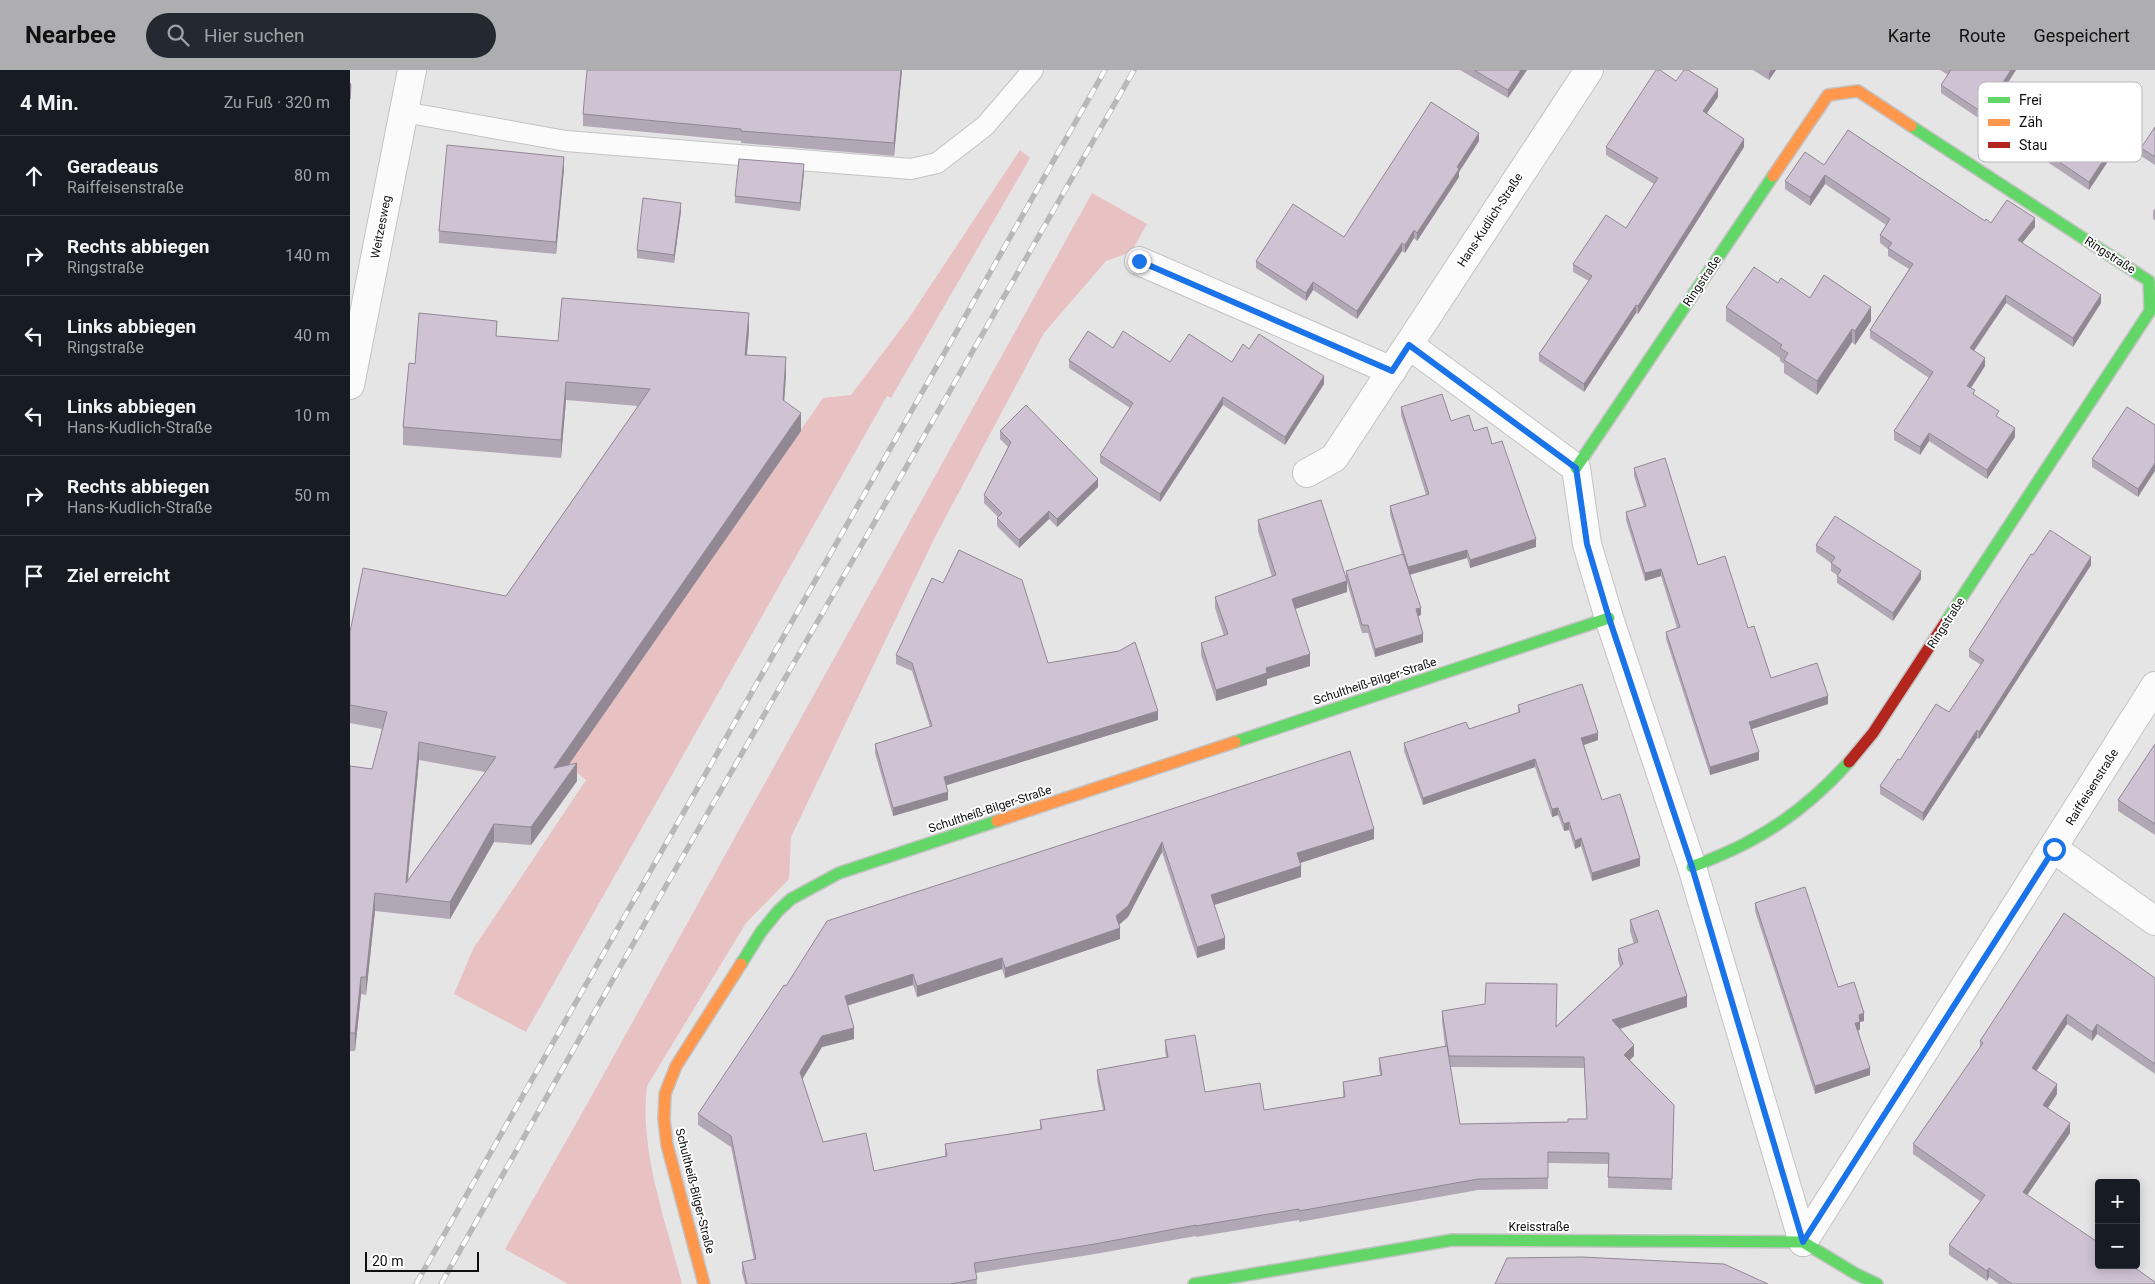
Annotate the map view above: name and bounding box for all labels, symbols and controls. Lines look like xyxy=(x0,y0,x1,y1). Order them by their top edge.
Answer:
search box xyxy=(146,13,496,58)
text: Nearbee xyxy=(25,21,116,49)
icon: search xyxy=(164,21,192,49)
text: Hier suchen xyxy=(204,24,305,47)
text: Karte xyxy=(1888,25,1931,46)
text: Route xyxy=(1959,25,2006,46)
text: Gespeichert xyxy=(2034,25,2130,46)
legend xyxy=(1978,82,2142,162)
text: 4 Min. xyxy=(20,91,79,115)
text: Frei xyxy=(2019,92,2042,108)
text: Zu Fuß · 320 m xyxy=(224,93,330,112)
text: Zäh xyxy=(2019,114,2043,130)
text: Stau xyxy=(2019,137,2047,153)
text: Geradeaus xyxy=(67,155,159,178)
icon: ahead xyxy=(20,162,48,190)
text: 80 m xyxy=(294,166,330,185)
street label: Hans-Kudlich-Straße xyxy=(1454,170,1526,270)
text: Raiffeisenstraße xyxy=(67,178,184,197)
street label: Weitzesweg xyxy=(368,194,394,260)
street label: Ringstraße xyxy=(2082,233,2138,277)
text: Rechts abbiegen xyxy=(67,235,209,258)
icon: right xyxy=(20,242,48,270)
text: 140 m xyxy=(285,246,330,265)
route end xyxy=(1128,250,1151,273)
street label: Ringstraße xyxy=(1680,253,1724,309)
text: Ringstraße xyxy=(67,258,144,277)
text: Links abbiegen xyxy=(67,315,196,338)
icon: left xyxy=(20,322,48,350)
text: 40 m xyxy=(294,326,330,345)
text: Ringstraße xyxy=(67,338,144,357)
text: Links abbiegen xyxy=(67,395,196,418)
icon: left xyxy=(20,402,48,430)
text: 10 m xyxy=(294,406,330,425)
text: Hans-Kudlich-Straße xyxy=(67,418,212,437)
text: Rechts abbiegen xyxy=(67,475,209,498)
icon: right xyxy=(20,482,48,510)
text: 50 m xyxy=(294,486,330,505)
text: Hans-Kudlich-Straße xyxy=(67,498,212,517)
icon: arrive xyxy=(20,562,48,590)
text: Ziel erreicht xyxy=(67,564,170,587)
street label: Ringstraße xyxy=(1924,595,1968,651)
street label: Schultheiß-Bilger-Straße xyxy=(1312,654,1438,708)
street label: Raiffeisenstraße xyxy=(2063,746,2121,828)
street label: Schultheiß-Bilger-Straße xyxy=(927,782,1053,836)
route start xyxy=(2043,838,2066,861)
street label: Schultheiß-Bilger-Straße xyxy=(673,1127,717,1255)
map controls xyxy=(2095,1179,2140,1269)
button: + xyxy=(2095,1179,2140,1224)
street label: Kreisstraße xyxy=(1509,1220,1569,1234)
button: − xyxy=(2095,1224,2140,1269)
scale bar xyxy=(365,1249,479,1272)
text: 20 m xyxy=(372,1253,404,1269)

